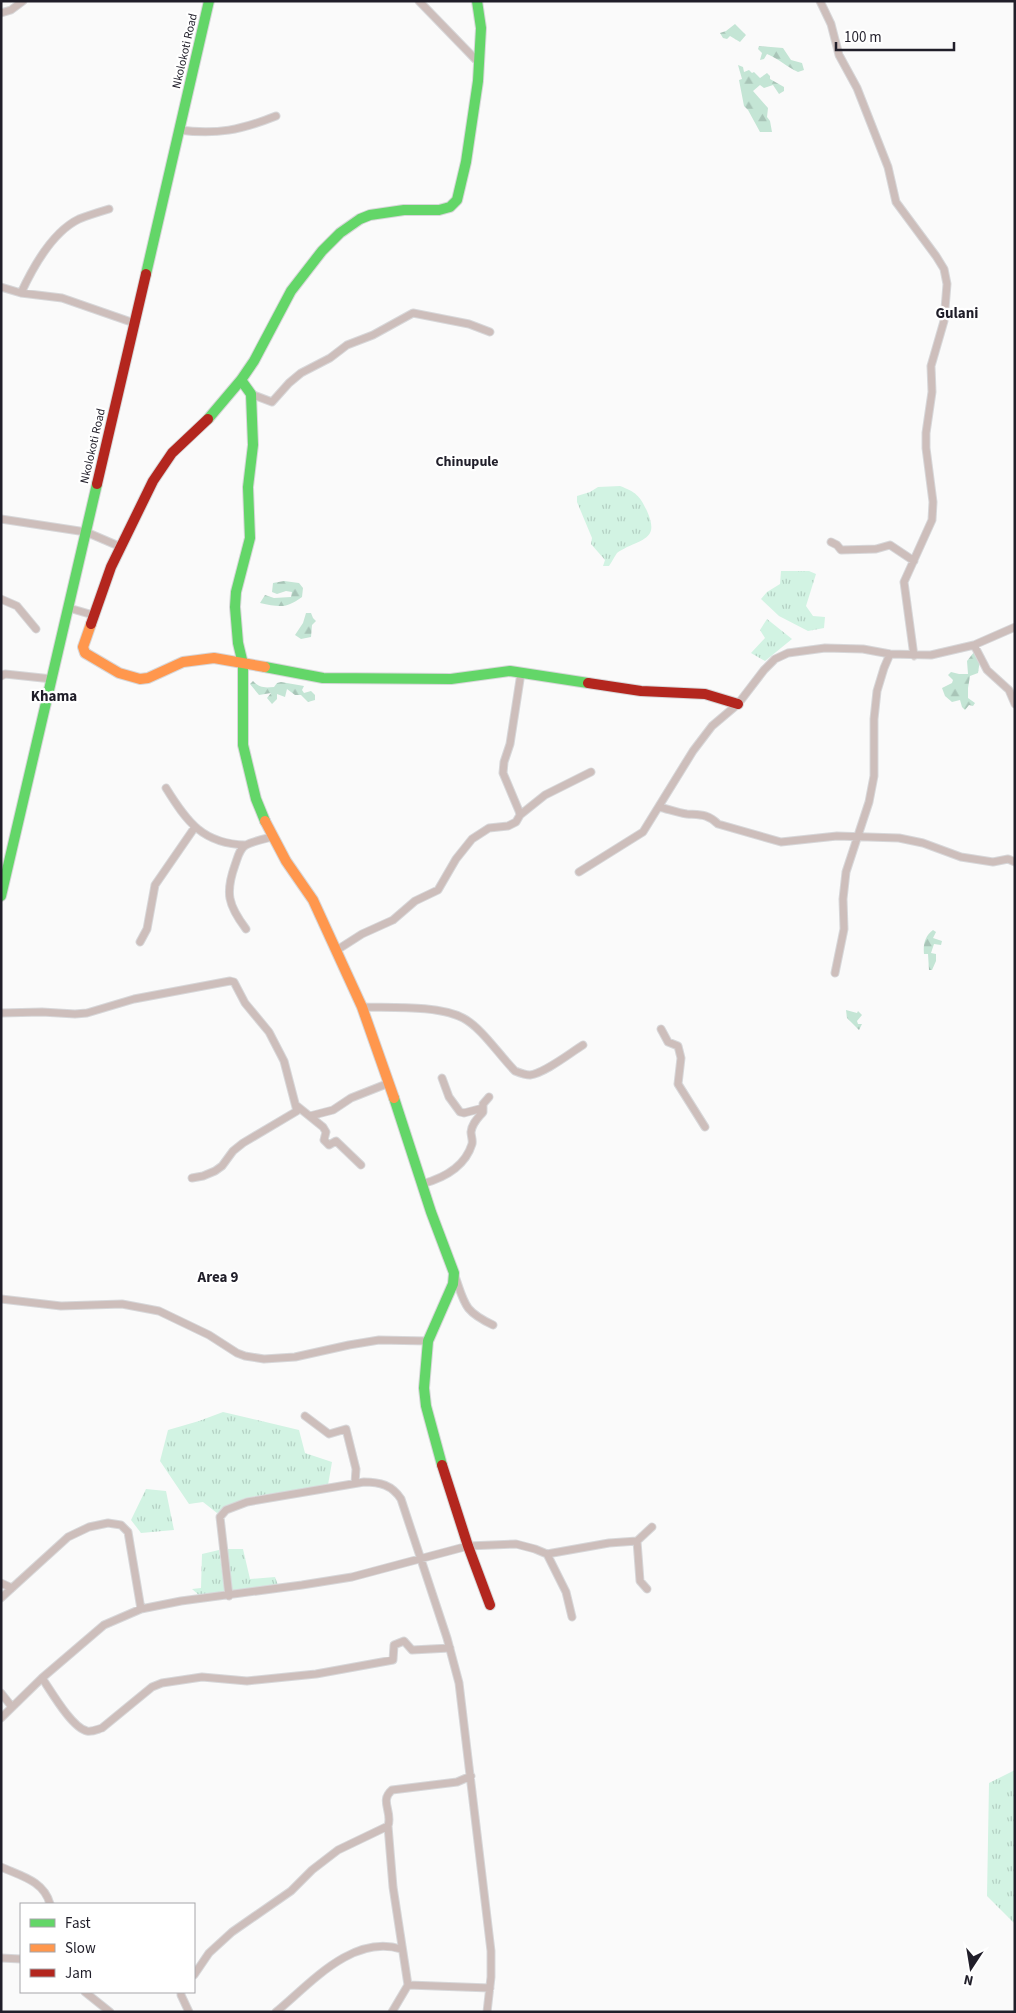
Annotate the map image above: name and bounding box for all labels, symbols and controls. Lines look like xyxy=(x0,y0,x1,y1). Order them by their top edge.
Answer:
street label: Nkolokoti Road xyxy=(168,12,202,90)
scale bar xyxy=(836,20,954,52)
text: 100 m xyxy=(844,27,882,48)
district label: Gulani xyxy=(935,303,979,324)
street label: Nkolokoti Road xyxy=(76,407,110,485)
district label: Chinupule xyxy=(435,452,499,472)
district label: Khama xyxy=(31,686,77,707)
district label: Area 9 xyxy=(197,1267,238,1288)
legend xyxy=(20,1903,195,1993)
text: Fast xyxy=(65,1913,91,1934)
text: Slow xyxy=(65,1938,96,1959)
north arrow xyxy=(946,1943,996,1993)
text: Jam xyxy=(65,1963,92,1984)
text: N xyxy=(962,1969,975,1990)

